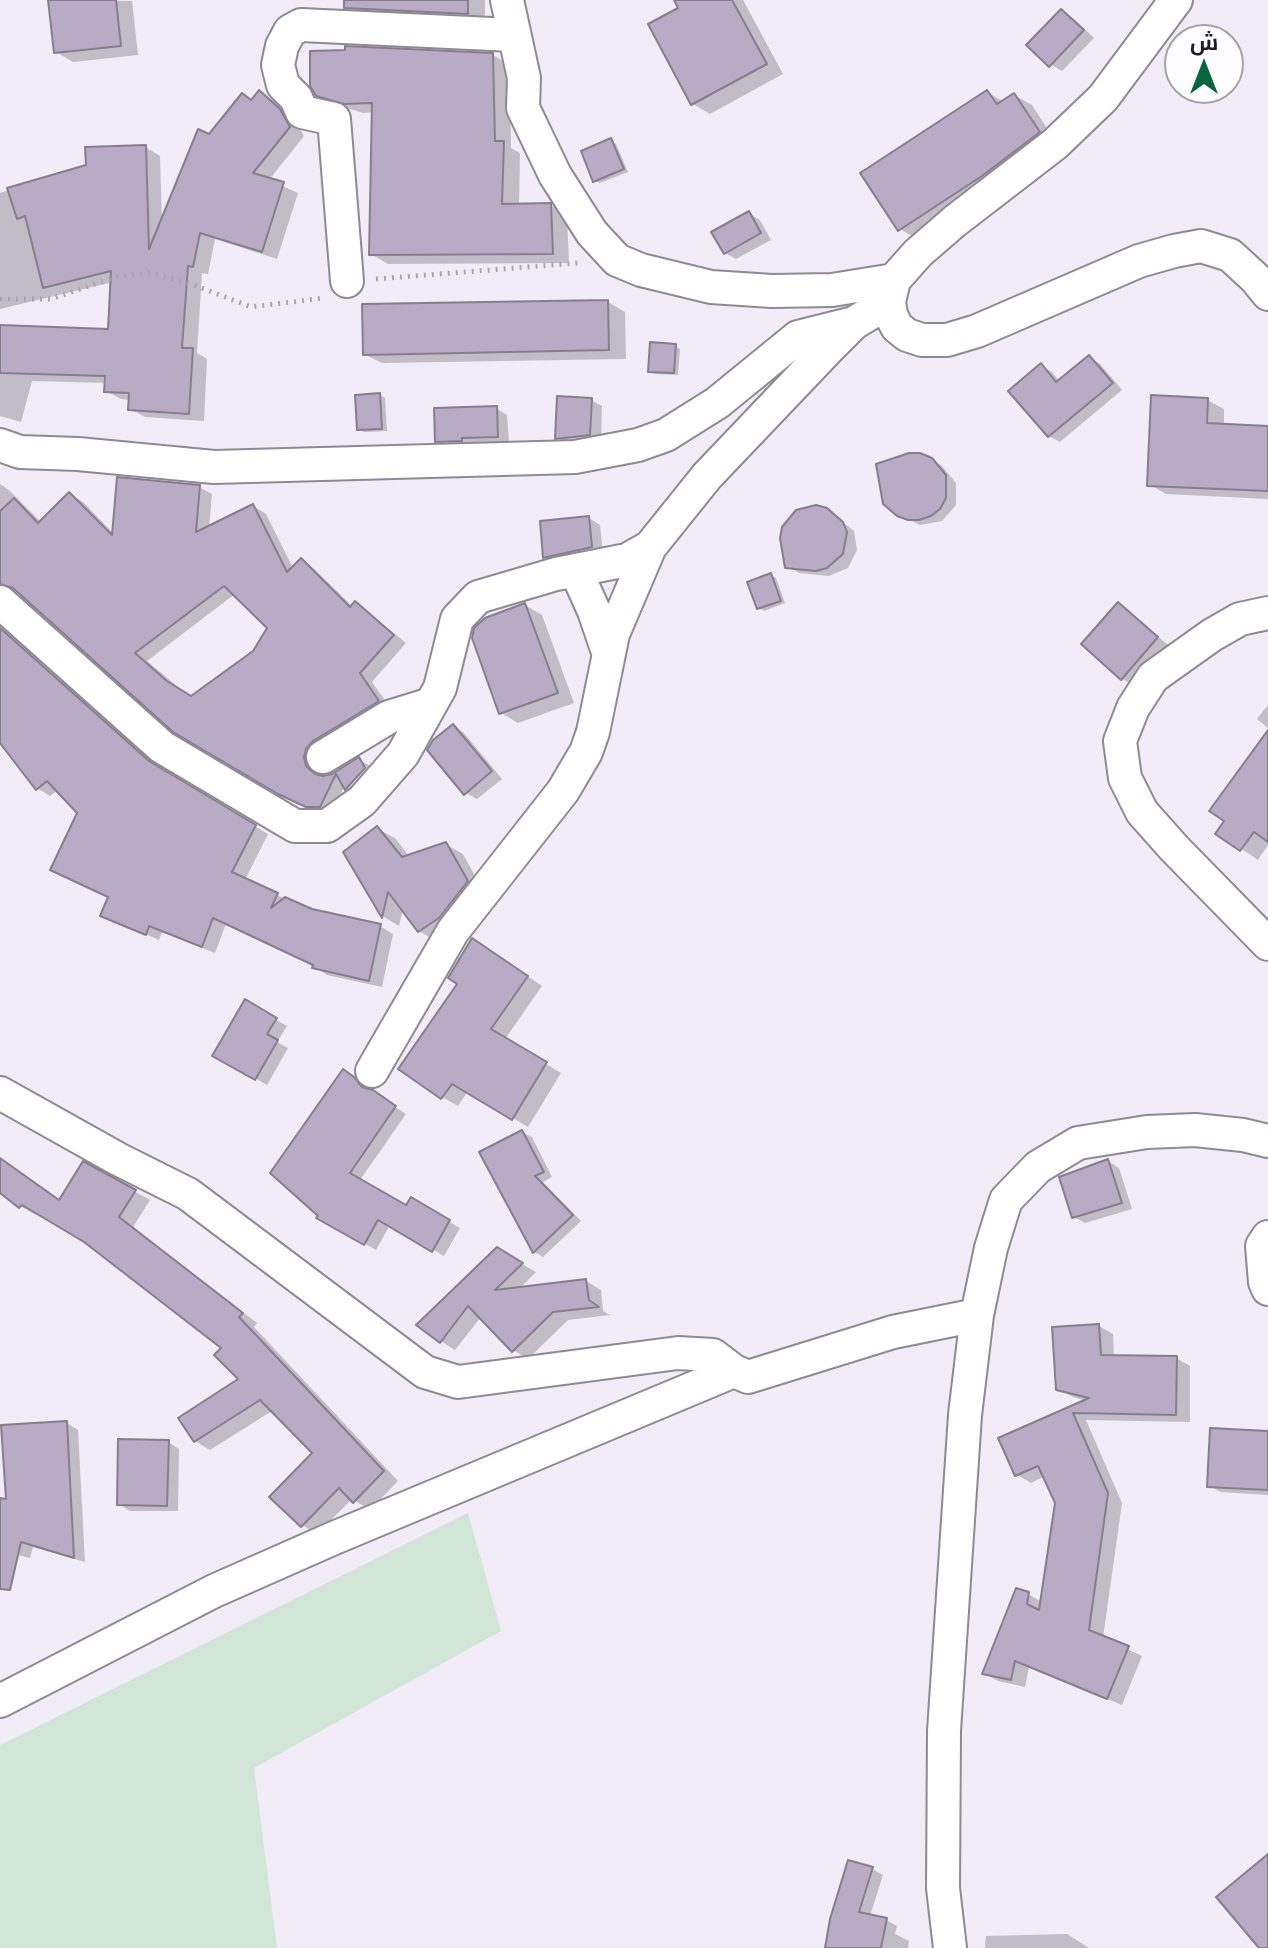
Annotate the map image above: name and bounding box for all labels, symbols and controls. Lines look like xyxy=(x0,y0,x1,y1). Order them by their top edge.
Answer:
north arrow xyxy=(1164,24,1244,104)
text: ش xyxy=(1190,28,1218,56)

